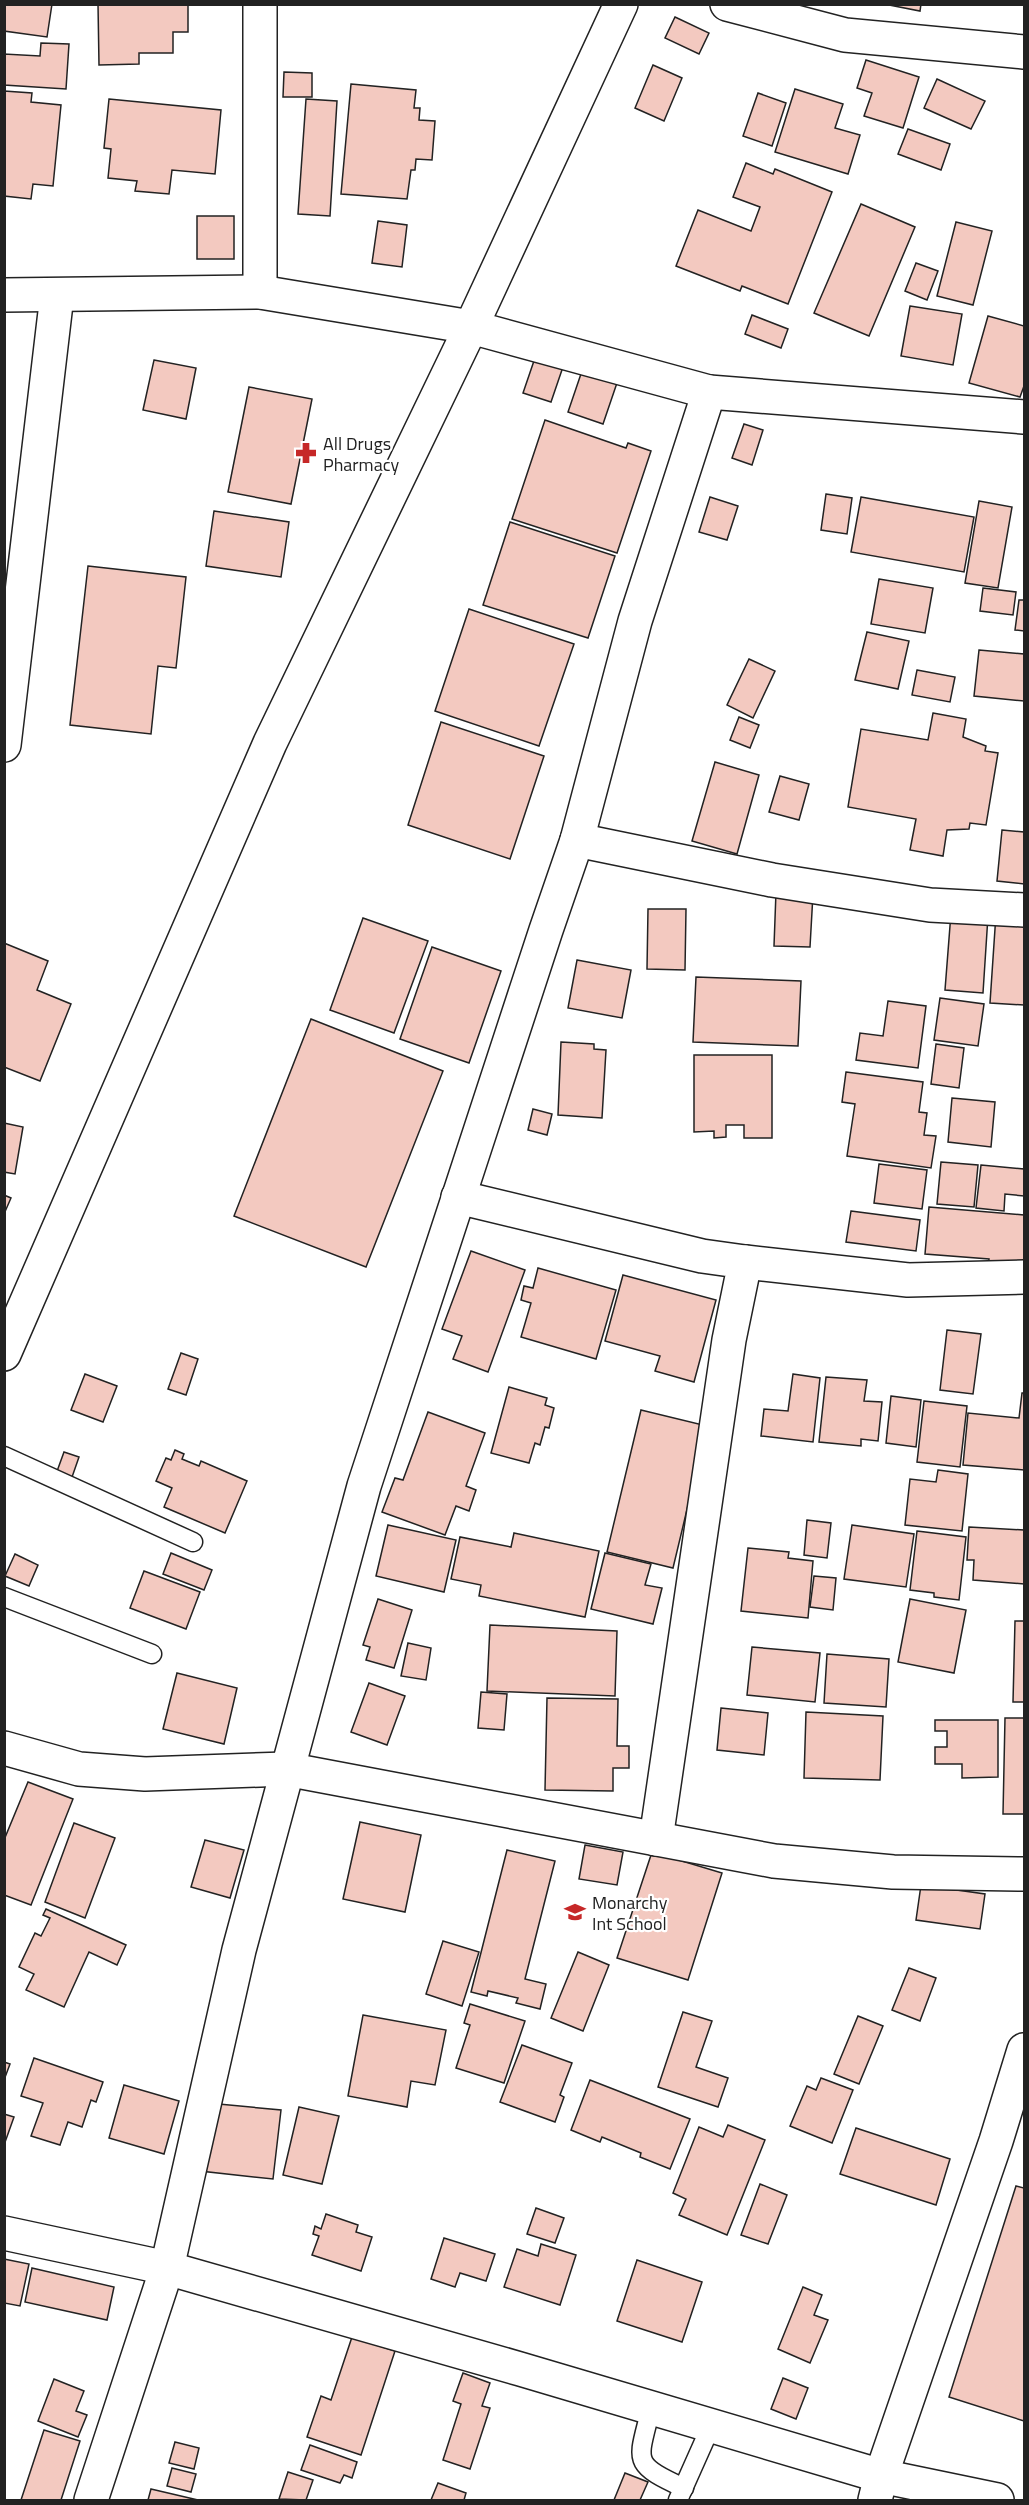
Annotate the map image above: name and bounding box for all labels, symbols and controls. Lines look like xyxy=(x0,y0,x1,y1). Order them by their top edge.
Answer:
place label: All Drugs Pharmacy xyxy=(323,430,399,478)
pharmacy icon: All Drugs Pharmacy xyxy=(294,441,318,465)
place label: Monarchy Int School xyxy=(592,1889,668,1937)
school or university icon: Monarchy Int School xyxy=(563,1900,587,1924)

